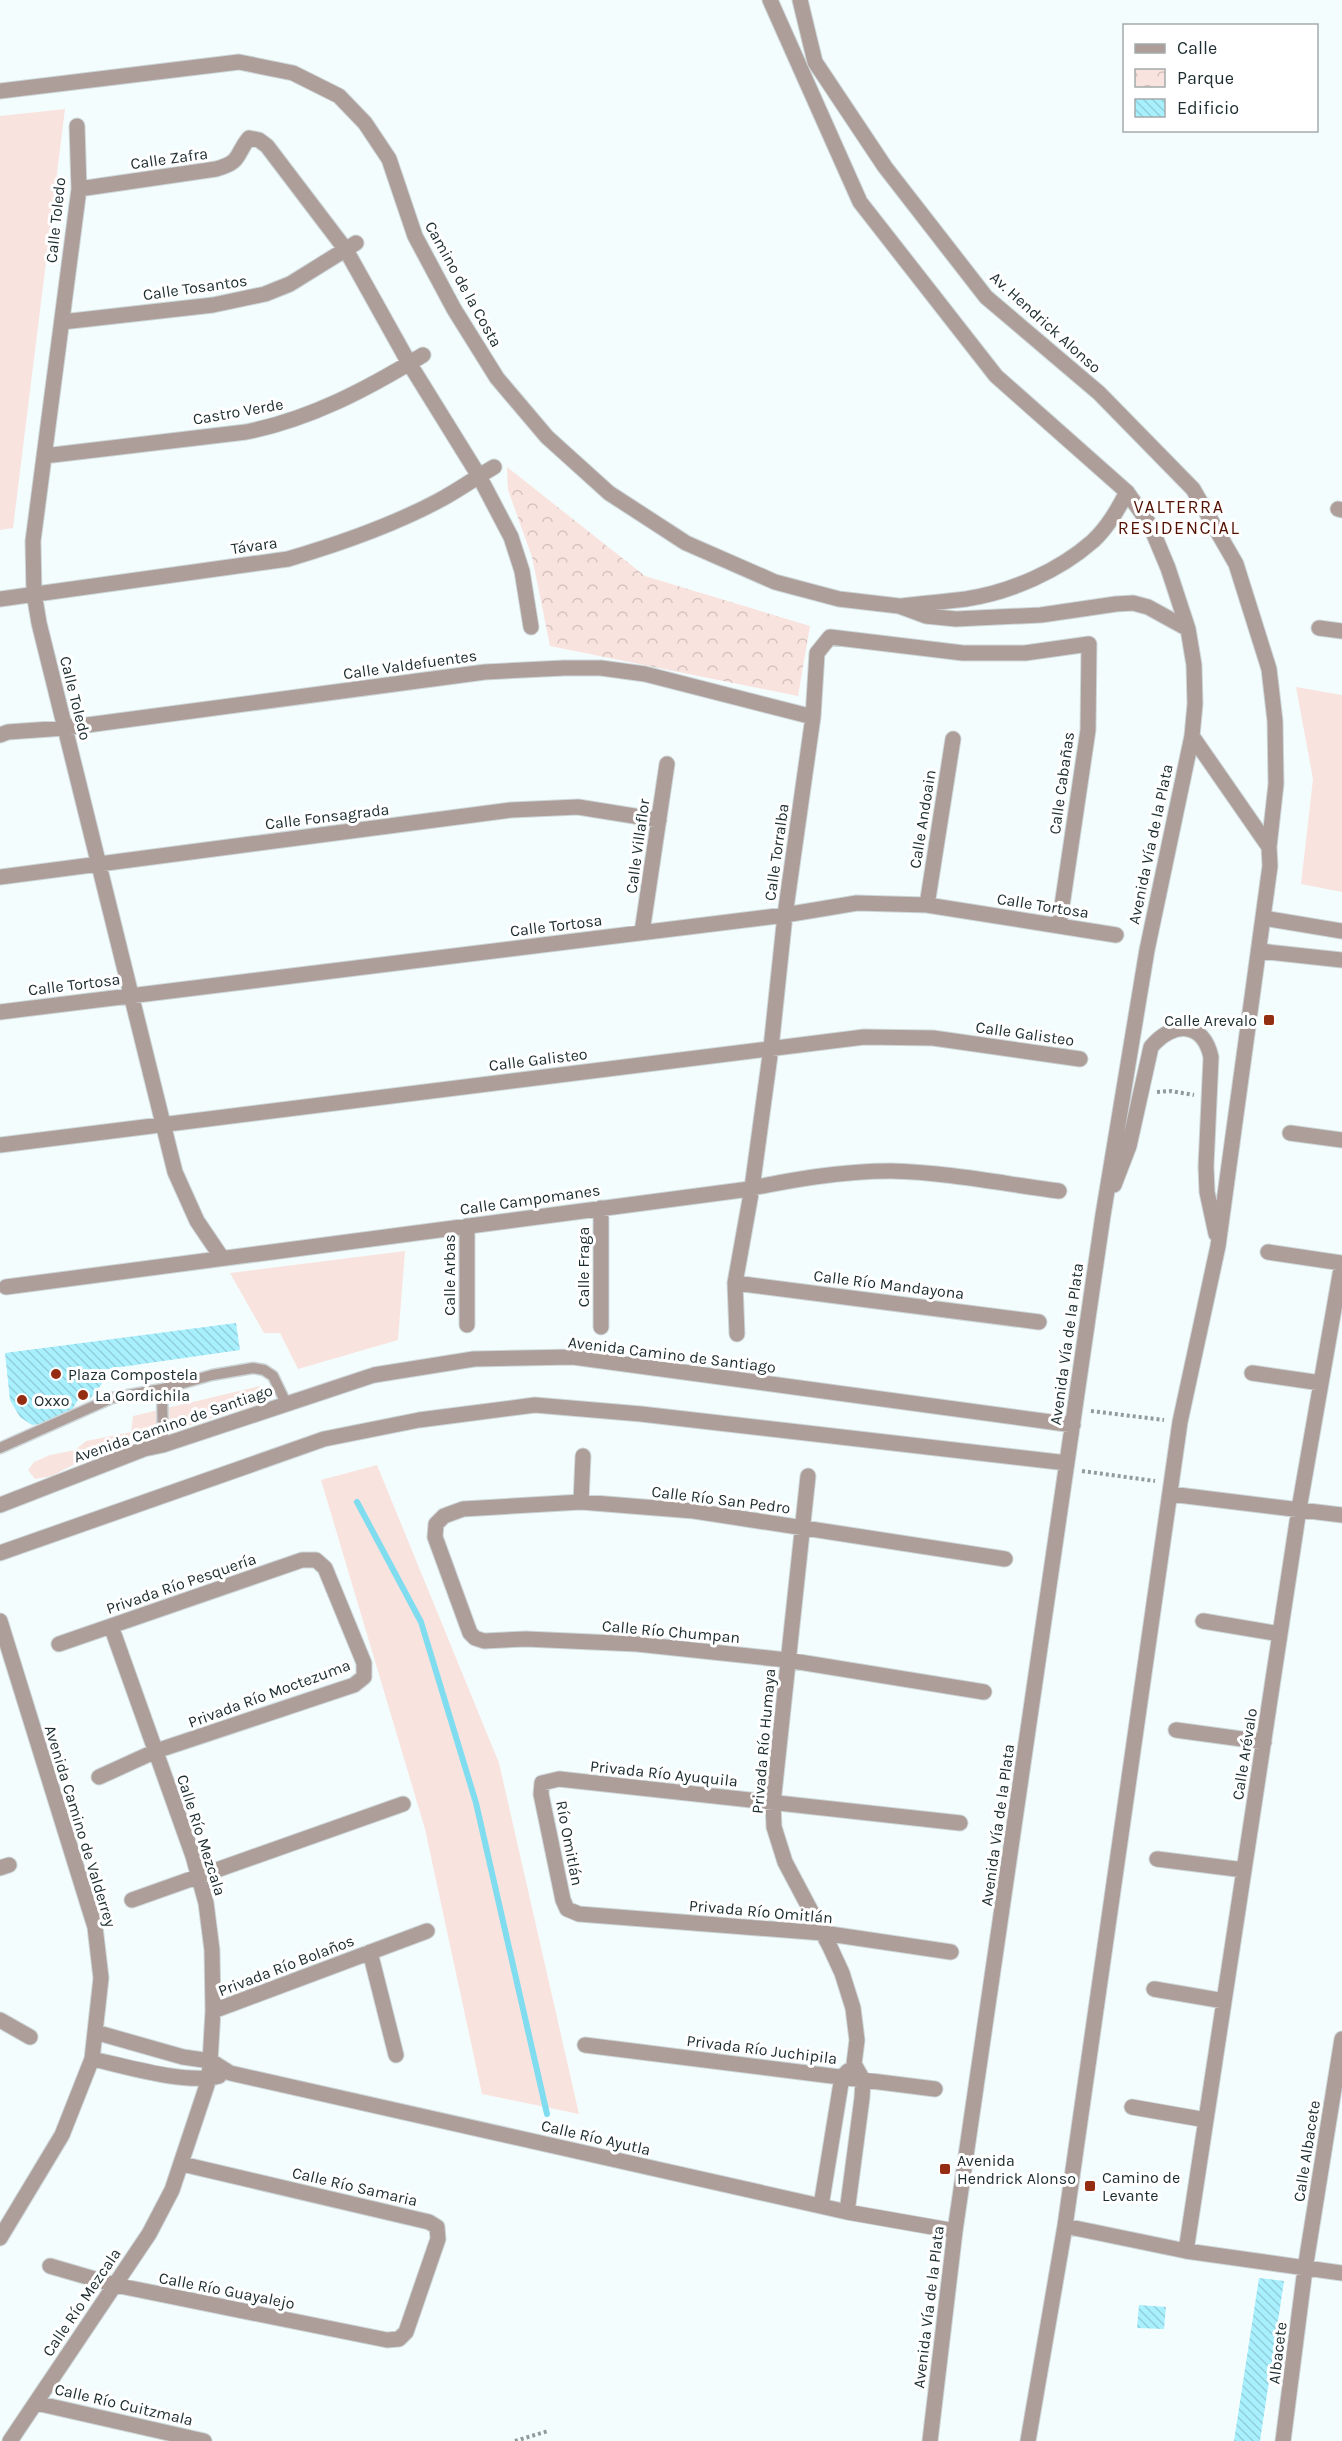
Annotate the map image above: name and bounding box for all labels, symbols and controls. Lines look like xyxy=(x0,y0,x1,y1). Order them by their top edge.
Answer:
legend xyxy=(1123,24,1318,132)
text: Calle xyxy=(1177,37,1217,59)
text: Parque xyxy=(1177,67,1234,89)
text: Edificio xyxy=(1177,97,1239,119)
street label: Calle Zafra xyxy=(129,144,209,173)
street label: Calle Toledo xyxy=(42,176,69,264)
street label: Camino de la Costa xyxy=(421,218,506,350)
street label: Av. Hendrick Alonso xyxy=(986,268,1105,377)
street label: Calle Tosantos xyxy=(142,271,248,304)
street label: Castro Verde xyxy=(191,394,285,429)
district label: VALTERRA RESIDENCIAL xyxy=(1118,496,1240,539)
street label: Távara xyxy=(230,533,279,558)
street label: Calle Valdefuentes xyxy=(342,646,478,683)
street label: Calle Toledo xyxy=(56,654,95,742)
street label: Calle Cabañas xyxy=(1045,731,1078,836)
street label: Avenida Vía de la Plata xyxy=(1124,762,1177,926)
street label: Calle Andoain xyxy=(905,768,940,870)
street label: Calle Villaflor xyxy=(621,797,654,895)
street label: Calle Fonsagrada xyxy=(264,799,390,834)
street label: Calle Torralba xyxy=(760,802,793,902)
street label: Calle Tortosa xyxy=(996,889,1090,922)
street label: Calle Tortosa xyxy=(509,910,603,941)
street label: Calle Tortosa xyxy=(27,969,121,1000)
place label: Calle Arevalo xyxy=(1164,1011,1257,1030)
marker: Calle Arevalo xyxy=(1262,1013,1276,1027)
street label: Calle Galisteo xyxy=(974,1017,1075,1050)
street label: Calle Galisteo xyxy=(488,1044,589,1075)
street label: Calle Campomanes xyxy=(459,1180,601,1219)
street label: Calle Fraga xyxy=(574,1227,593,1307)
street label: Calle Arbas xyxy=(440,1234,459,1316)
street label: Avenida Vía de la Plata xyxy=(1046,1262,1087,1426)
street label: Calle Río Mandayona xyxy=(813,1266,965,1303)
street label: Avenida Camino de Santiago xyxy=(567,1332,777,1377)
place label: Plaza Compostela xyxy=(68,1365,198,1384)
marker: Plaza Compostela xyxy=(49,1367,63,1381)
street label: Avenida Camino de Santiago xyxy=(71,1380,275,1467)
place label: La Gordichila xyxy=(95,1386,190,1405)
marker: La Gordichila xyxy=(76,1388,90,1402)
place label: Oxxo xyxy=(34,1391,69,1410)
marker: Oxxo xyxy=(15,1393,29,1407)
street label: Calle Río San Pedro xyxy=(650,1482,791,1517)
street label: Privada Río Pesquería xyxy=(104,1549,259,1618)
street label: Calle Río Chumpan xyxy=(601,1616,741,1647)
street label: Privada Río Moctezuma xyxy=(185,1655,353,1732)
street label: Privada Río Humaya xyxy=(748,1668,779,1815)
street label: Calle Arévalo xyxy=(1228,1707,1261,1801)
street label: Avenida Camino de Valderrey xyxy=(41,1723,121,1930)
street label: Avenida Vía de la Plata xyxy=(977,1743,1018,1907)
street label: Privada Río Ayuquila xyxy=(589,1756,739,1791)
street label: Calle Río Mezcala xyxy=(173,1772,230,1898)
street label: Río Omitlán xyxy=(552,1799,587,1887)
street label: Privada Río Omitlán xyxy=(688,1896,834,1927)
street label: Privada Río Bolaños xyxy=(215,1931,357,2000)
street label: Privada Río Juchipila xyxy=(686,2031,838,2068)
street label: Calle Albacete xyxy=(1289,2099,1324,2203)
street label: Calle Río Ayutla xyxy=(539,2116,653,2159)
place label: Avenida Hendrick Alonso xyxy=(957,2151,1076,2188)
marker: Avenida Hendrick Alonso xyxy=(938,2162,952,2176)
street label: Calle Río Samaria xyxy=(290,2163,420,2210)
place label: Camino de Levante xyxy=(1102,2168,1180,2205)
marker: Camino de Levante xyxy=(1083,2179,1097,2193)
street label: Avenida Vía de la Plata xyxy=(909,2225,948,2389)
street label: Calle Río Mezcala xyxy=(38,2245,125,2360)
street label: Calle Río Guayalejo xyxy=(157,2268,297,2313)
street label: Albacete xyxy=(1264,2321,1291,2385)
street label: Calle Río Cuitzmala xyxy=(53,2379,195,2430)

